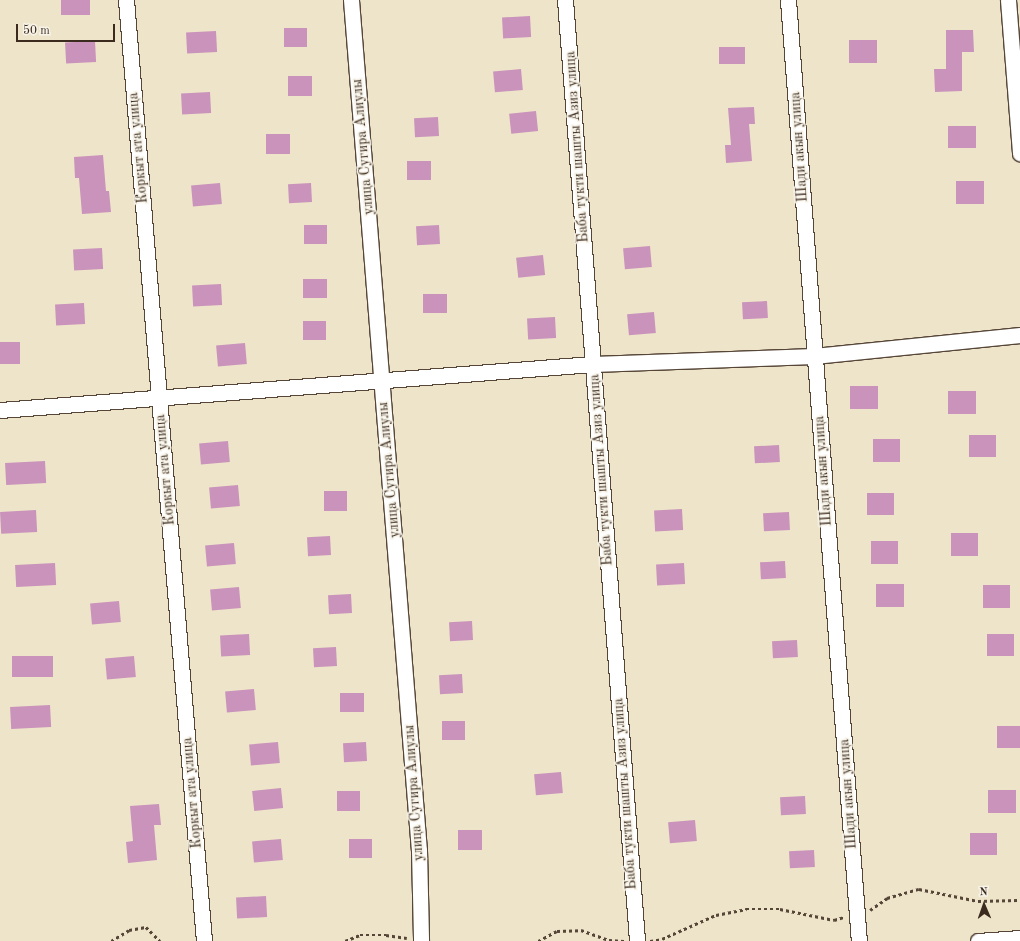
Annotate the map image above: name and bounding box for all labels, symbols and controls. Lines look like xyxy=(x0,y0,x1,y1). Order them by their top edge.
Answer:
scale bar xyxy=(18,16,117,42)
text: 50 m xyxy=(23,25,50,37)
street label: Баба тукти шашты Азиз улица xyxy=(562,51,592,243)
street label: улица Сугира Алиулы xyxy=(349,78,377,216)
street label: Шади акын улица xyxy=(787,91,811,203)
street label: Коркыт ата улица xyxy=(125,92,151,204)
street label: Баба тукти шашты Азиз улица xyxy=(586,374,616,566)
street label: улица Сугира Алиулы xyxy=(375,401,403,539)
street label: Коркыт ата улица xyxy=(152,414,178,526)
street label: Шади акын улица xyxy=(811,415,835,527)
street label: Баба тукти шашты Азиз улица xyxy=(610,698,640,890)
street label: улица Сугира Алиулы xyxy=(401,724,427,862)
street label: Коркыт ата улица xyxy=(179,737,205,849)
street label: Шади акын улица xyxy=(836,738,860,850)
north arrow xyxy=(964,885,1004,925)
text: N xyxy=(979,887,988,898)

